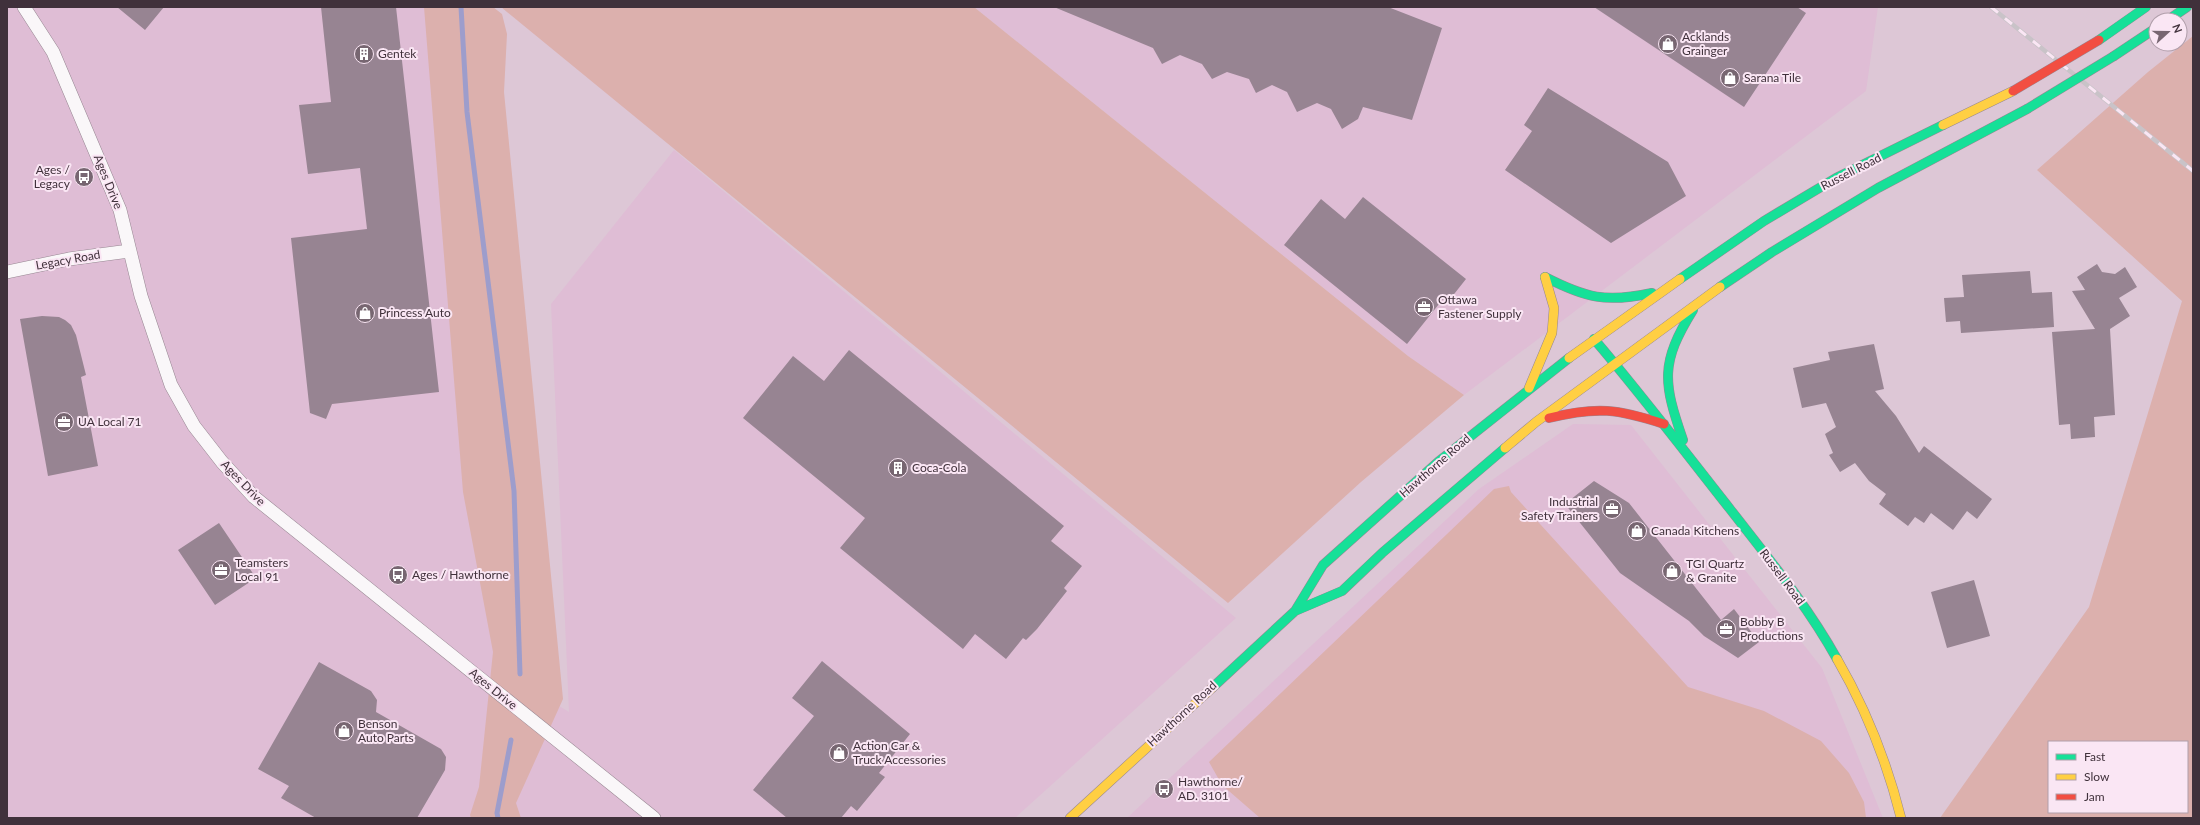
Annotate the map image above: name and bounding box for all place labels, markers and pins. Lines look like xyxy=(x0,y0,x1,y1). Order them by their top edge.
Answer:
place label: Acklands Grainger xyxy=(1682,29,1729,58)
shop icon: Acklands Grainger xyxy=(1657,33,1679,55)
building icon: Gentek xyxy=(353,43,375,65)
place label: Gentek xyxy=(378,46,417,61)
shop icon: Sarana Tile xyxy=(1719,67,1741,89)
place label: Sarana Tile xyxy=(1744,70,1801,85)
place label: Ages / Legacy xyxy=(34,162,71,191)
bus stop icon: Ages / Legacy xyxy=(73,166,95,188)
place label: Ottawa Fastener Supply xyxy=(1438,292,1522,321)
office icon: Ottawa Fastener Supply xyxy=(1413,296,1435,318)
shop icon: Princess Auto xyxy=(354,302,376,324)
place label: Princess Auto xyxy=(379,305,451,320)
office icon: UA Local 71 xyxy=(53,411,75,433)
place label: UA Local 71 xyxy=(78,414,142,429)
building icon: Coca-Cola xyxy=(887,457,909,479)
place label: Coca-Cola xyxy=(912,460,966,475)
place label: Industrial Safety Trainers xyxy=(1521,494,1598,523)
office icon: Industrial Safety Trainers xyxy=(1601,498,1623,520)
shop icon: Canada Kitchens xyxy=(1626,520,1648,542)
place label: Canada Kitchens xyxy=(1651,523,1739,538)
place label: Teamsters Local 91 xyxy=(235,555,288,584)
place label: TGI Quartz & Granite xyxy=(1686,556,1745,585)
office icon: Teamsters Local 91 xyxy=(210,559,232,581)
shop icon: TGI Quartz & Granite xyxy=(1661,560,1683,582)
bus stop icon: Ages / Hawthorne xyxy=(387,564,409,586)
place label: Ages / Hawthorne xyxy=(412,567,509,582)
place label: Bobby B Productions xyxy=(1740,614,1803,643)
office icon: Bobby B Productions xyxy=(1715,618,1737,640)
place label: Benson Auto Parts xyxy=(358,716,414,745)
shop icon: Benson Auto Parts xyxy=(333,720,355,742)
place label: Action Car & Truck Accessories xyxy=(853,738,946,767)
shop icon: Action Car & Truck Accessories xyxy=(828,742,850,764)
place label: Hawthorne/ AD. 3101 xyxy=(1178,774,1244,803)
bus stop icon: Hawthorne/ AD. 3101 xyxy=(1153,778,1175,800)

